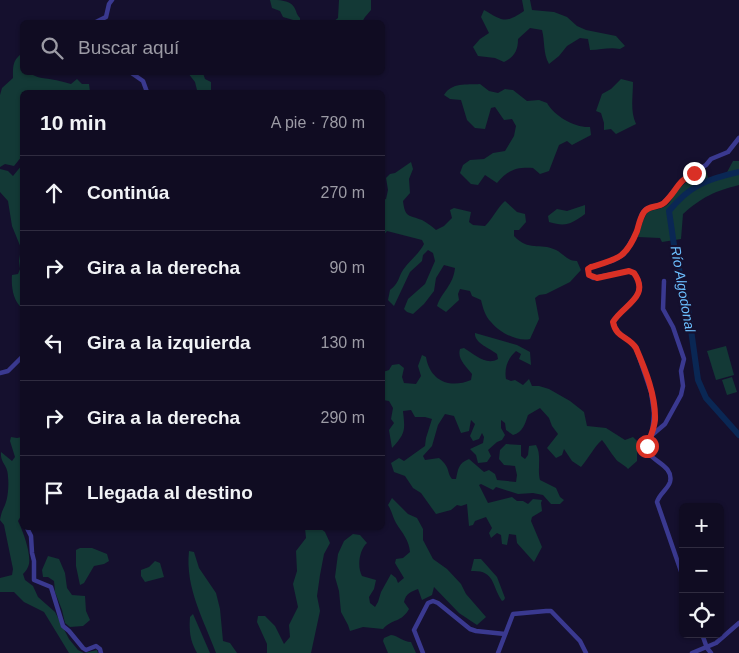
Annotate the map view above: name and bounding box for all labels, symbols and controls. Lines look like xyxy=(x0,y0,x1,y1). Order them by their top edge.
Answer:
search box xyxy=(20,20,385,75)
icon: search xyxy=(38,34,66,62)
text: Buscar aquí xyxy=(78,37,179,58)
text: 10 min xyxy=(40,111,107,134)
text: A pie · 780 m xyxy=(271,114,365,131)
route end xyxy=(683,162,706,185)
icon: ahead xyxy=(40,179,68,207)
text: Continúa xyxy=(87,182,169,203)
text: 270 m xyxy=(321,184,365,201)
water label: Río Algodonal xyxy=(668,245,699,334)
icon: right xyxy=(40,254,68,282)
text: Gira a la derecha xyxy=(87,257,240,278)
text: 90 m xyxy=(329,259,365,276)
icon: left xyxy=(40,329,68,357)
text: Gira a la izquierda xyxy=(87,332,251,353)
text: 130 m xyxy=(321,334,365,351)
icon: right xyxy=(40,404,68,432)
text: Gira a la derecha xyxy=(87,407,240,428)
text: 290 m xyxy=(321,409,365,426)
route start xyxy=(636,435,659,458)
icon: arrive xyxy=(40,479,68,507)
text: Llegada al destino xyxy=(87,482,253,503)
map controls xyxy=(679,503,724,638)
button: + xyxy=(679,503,724,548)
button: − xyxy=(679,548,724,593)
button: locate xyxy=(679,593,724,638)

